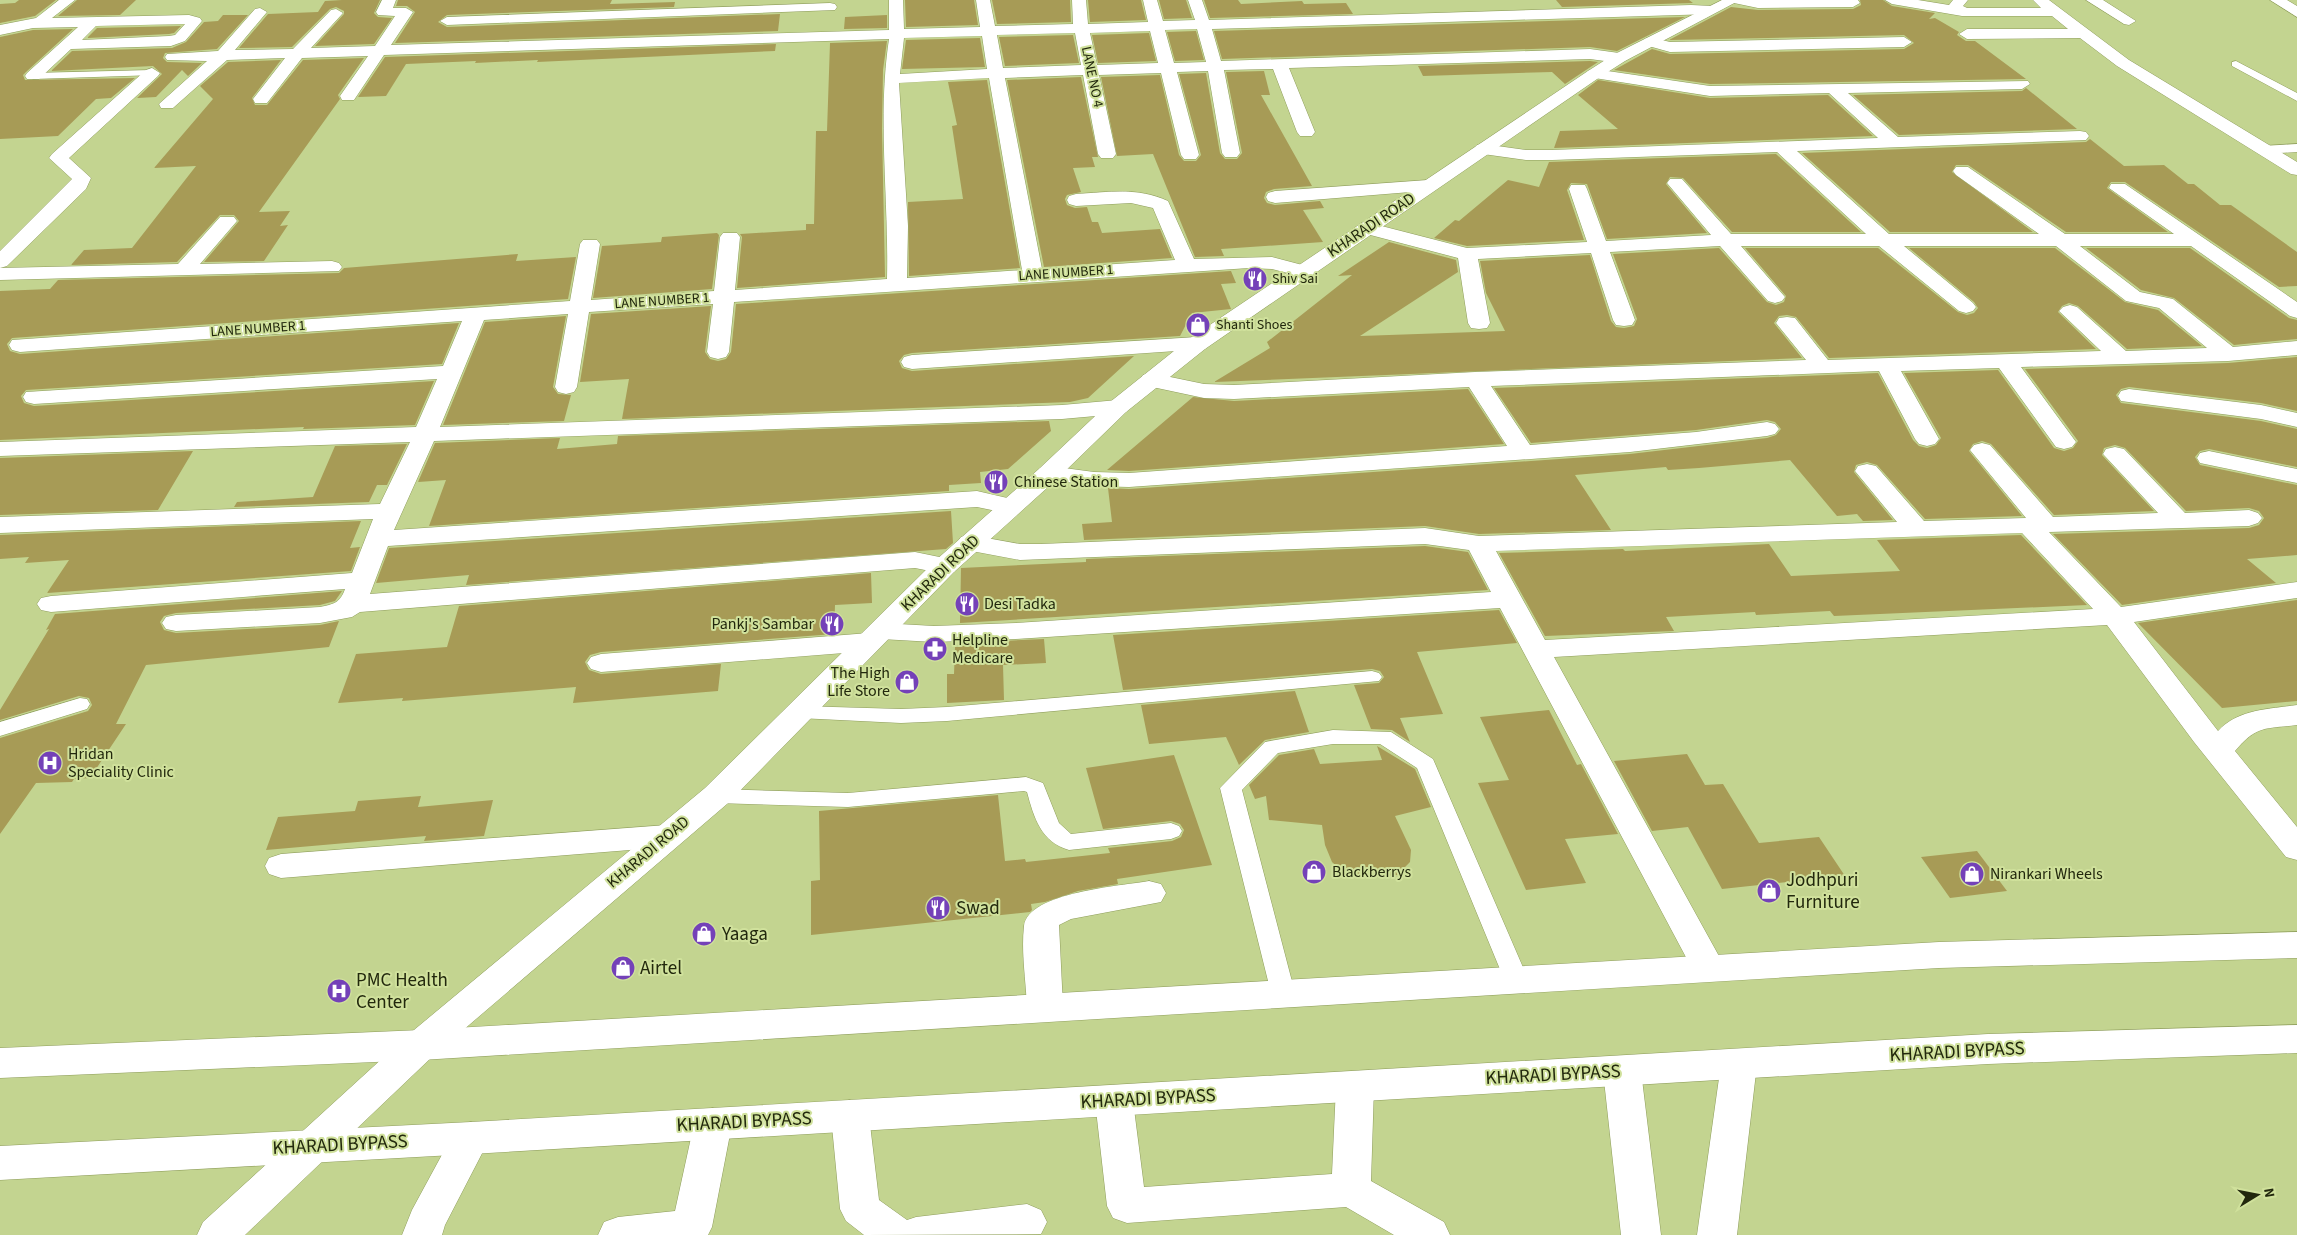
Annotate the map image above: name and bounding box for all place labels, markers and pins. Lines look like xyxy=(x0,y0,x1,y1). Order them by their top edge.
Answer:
restaurant icon: Shiv Sai xyxy=(1242,266,1268,292)
place label: Shiv Sai xyxy=(1272,269,1318,289)
shop icon: Shanti Shoes xyxy=(1185,312,1211,338)
place label: Shanti Shoes xyxy=(1216,315,1292,335)
restaurant icon: Chinese Station xyxy=(983,469,1009,495)
place label: Chinese Station xyxy=(1014,471,1118,493)
restaurant icon: Desi Tadka xyxy=(954,591,980,617)
place label: Desi Tadka xyxy=(984,593,1056,615)
restaurant icon: Pankj's Sambar xyxy=(819,611,845,637)
place label: Pankj's Sambar xyxy=(711,613,814,635)
place label: Helpline Medicare xyxy=(952,629,1013,669)
pharmacy icon: Helpline Medicare xyxy=(922,636,948,662)
place label: The High Life Store xyxy=(827,662,890,702)
shop icon: The High Life Store xyxy=(894,669,920,695)
place label: Hridan Speciality Clinic xyxy=(68,743,174,783)
hospital icon: Hridan Speciality Clinic xyxy=(37,750,63,776)
shop icon: Blackberrys xyxy=(1301,859,1327,885)
place label: Blackberrys xyxy=(1332,861,1412,883)
shop icon: Nirankari Wheels xyxy=(1959,861,1985,887)
place label: Nirankari Wheels xyxy=(1990,863,2103,885)
place label: Jodhpuri Furniture xyxy=(1786,867,1860,916)
shop icon: Jodhpuri Furniture xyxy=(1756,878,1782,904)
restaurant icon: Swad xyxy=(925,895,951,921)
place label: Swad xyxy=(956,895,1000,922)
shop icon: Yaaga xyxy=(691,921,717,947)
place label: Yaaga xyxy=(721,921,768,948)
shop icon: Airtel xyxy=(610,955,636,981)
place label: Airtel xyxy=(640,955,682,982)
place label: PMC Health Center xyxy=(356,967,448,1016)
hospital icon: PMC Health Center xyxy=(326,978,352,1004)

